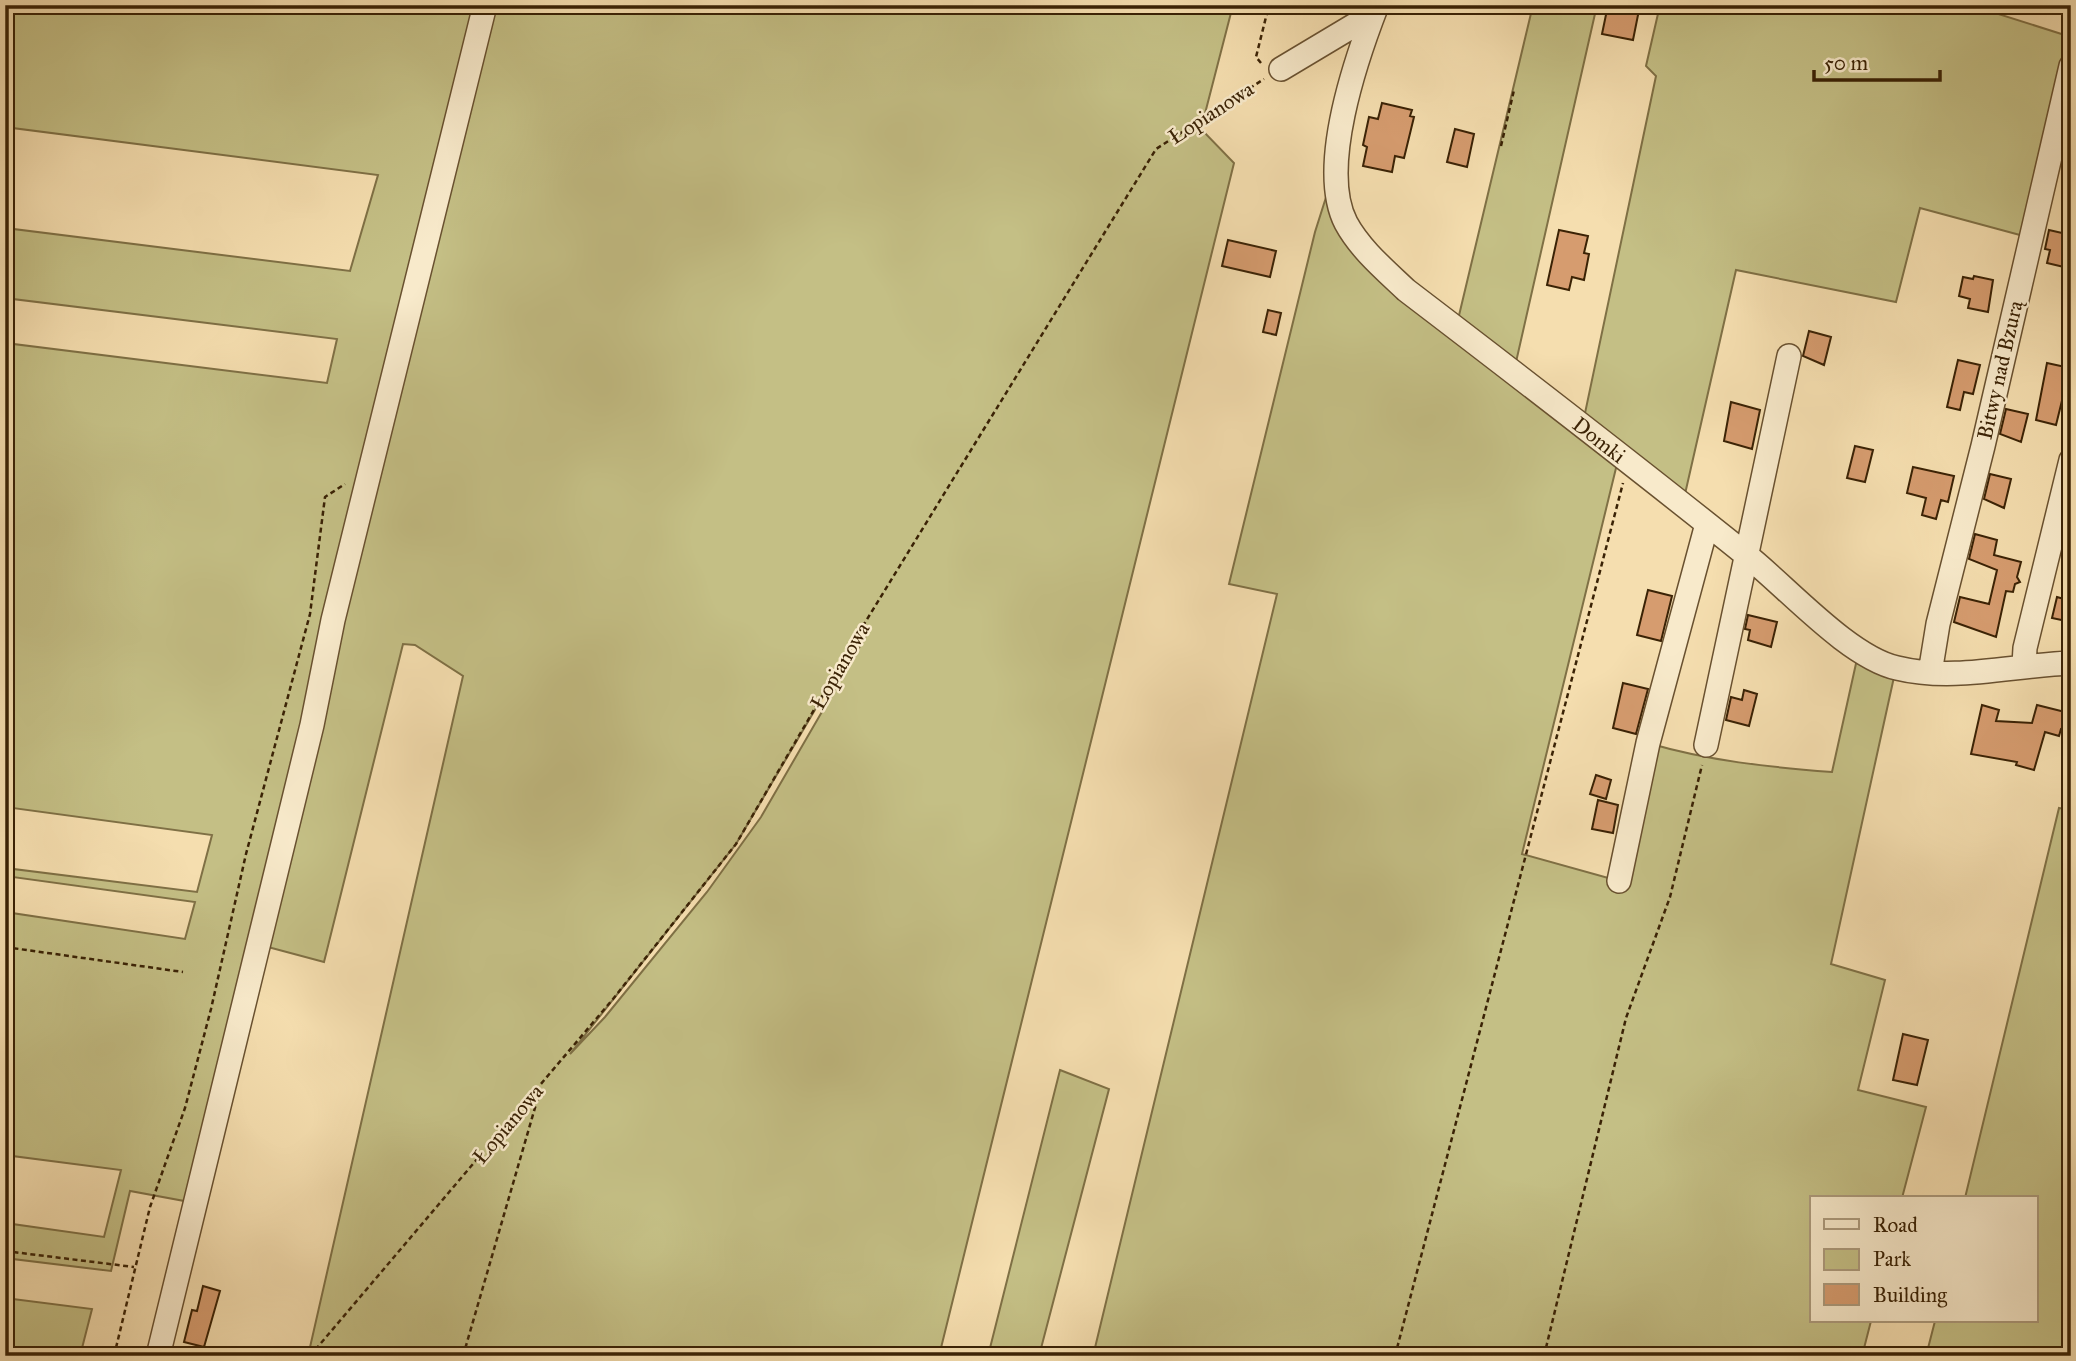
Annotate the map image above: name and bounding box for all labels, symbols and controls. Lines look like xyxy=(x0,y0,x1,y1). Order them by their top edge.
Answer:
scale bar xyxy=(1814,38,1940,82)
text: 50 m xyxy=(1824,50,1869,76)
street label: Łopianowa xyxy=(1164,76,1258,150)
street label: Bitwy nad Bzurą xyxy=(1971,297,2029,442)
street label: Domki xyxy=(1567,411,1631,469)
street label: Łopianowa xyxy=(805,618,875,714)
street label: Łopianowa xyxy=(467,1079,549,1169)
legend xyxy=(1810,1196,2038,1322)
text: Road xyxy=(1873,1212,1918,1238)
text: Park xyxy=(1873,1246,1911,1272)
text: Building xyxy=(1873,1282,1947,1308)

